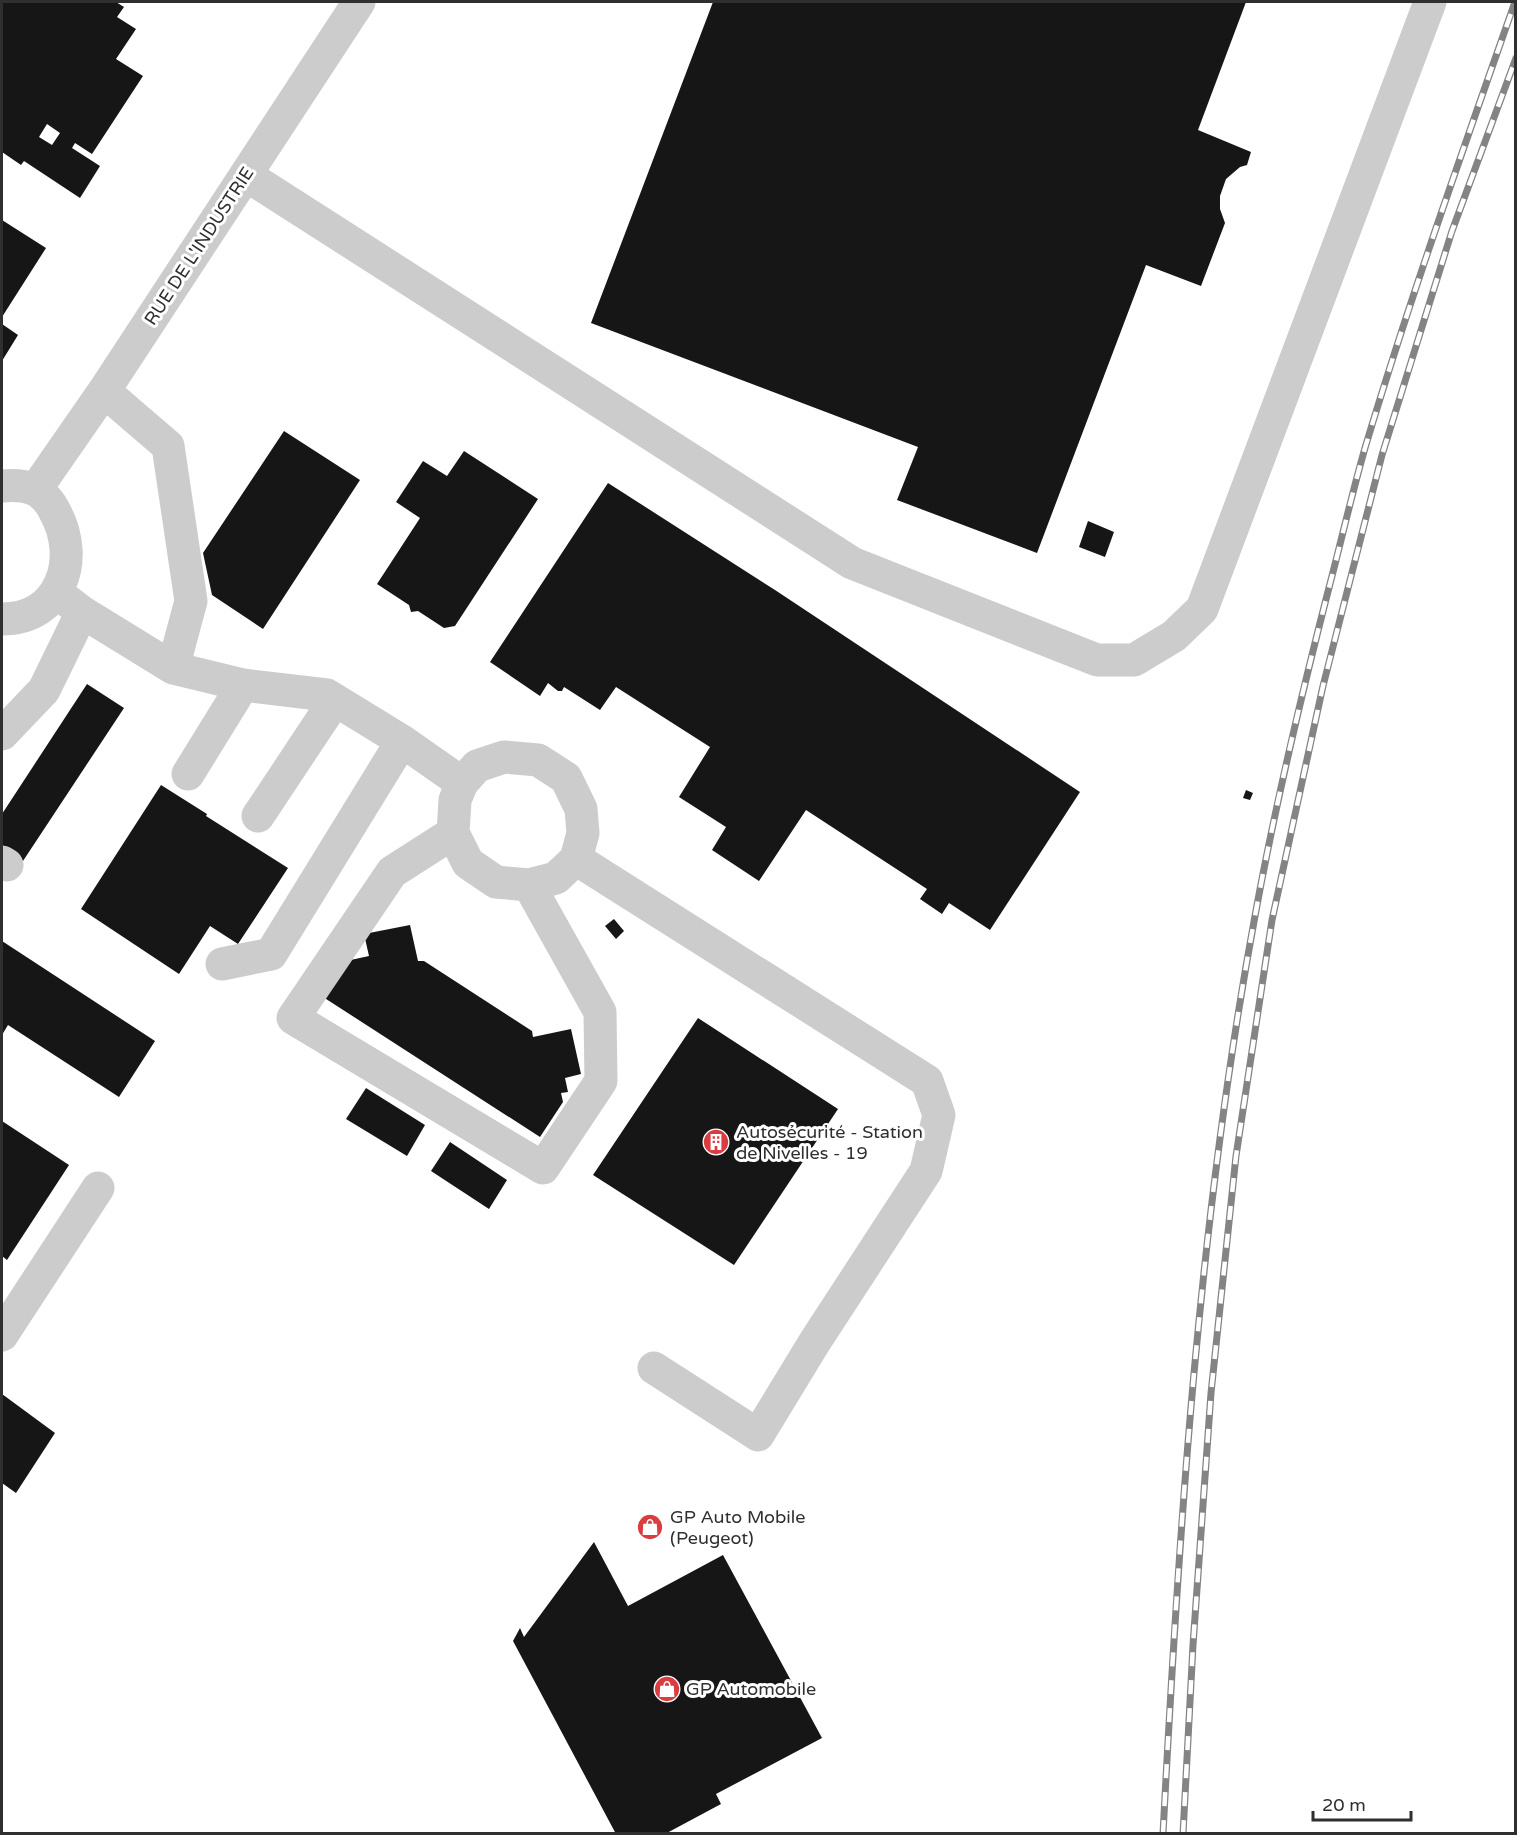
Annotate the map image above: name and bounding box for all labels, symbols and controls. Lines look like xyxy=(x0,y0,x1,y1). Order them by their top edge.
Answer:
street label: RUE DE L'INDUSTRIE xyxy=(140,163,258,329)
place label: Autosécurité - Station de Nivelles - 19 xyxy=(736,1121,923,1164)
building icon: Autosécurité - Station de Nivelles - 19 xyxy=(701,1127,731,1157)
place label: GP Auto Mobile (Peugeot) xyxy=(670,1506,806,1549)
shop icon: GP Auto Mobile (Peugeot) xyxy=(635,1512,665,1542)
shop icon: GP Automobile xyxy=(652,1674,682,1704)
place label: GP Automobile xyxy=(686,1678,816,1700)
scale bar xyxy=(1313,1784,1410,1822)
text: 20 m xyxy=(1322,1794,1366,1816)

